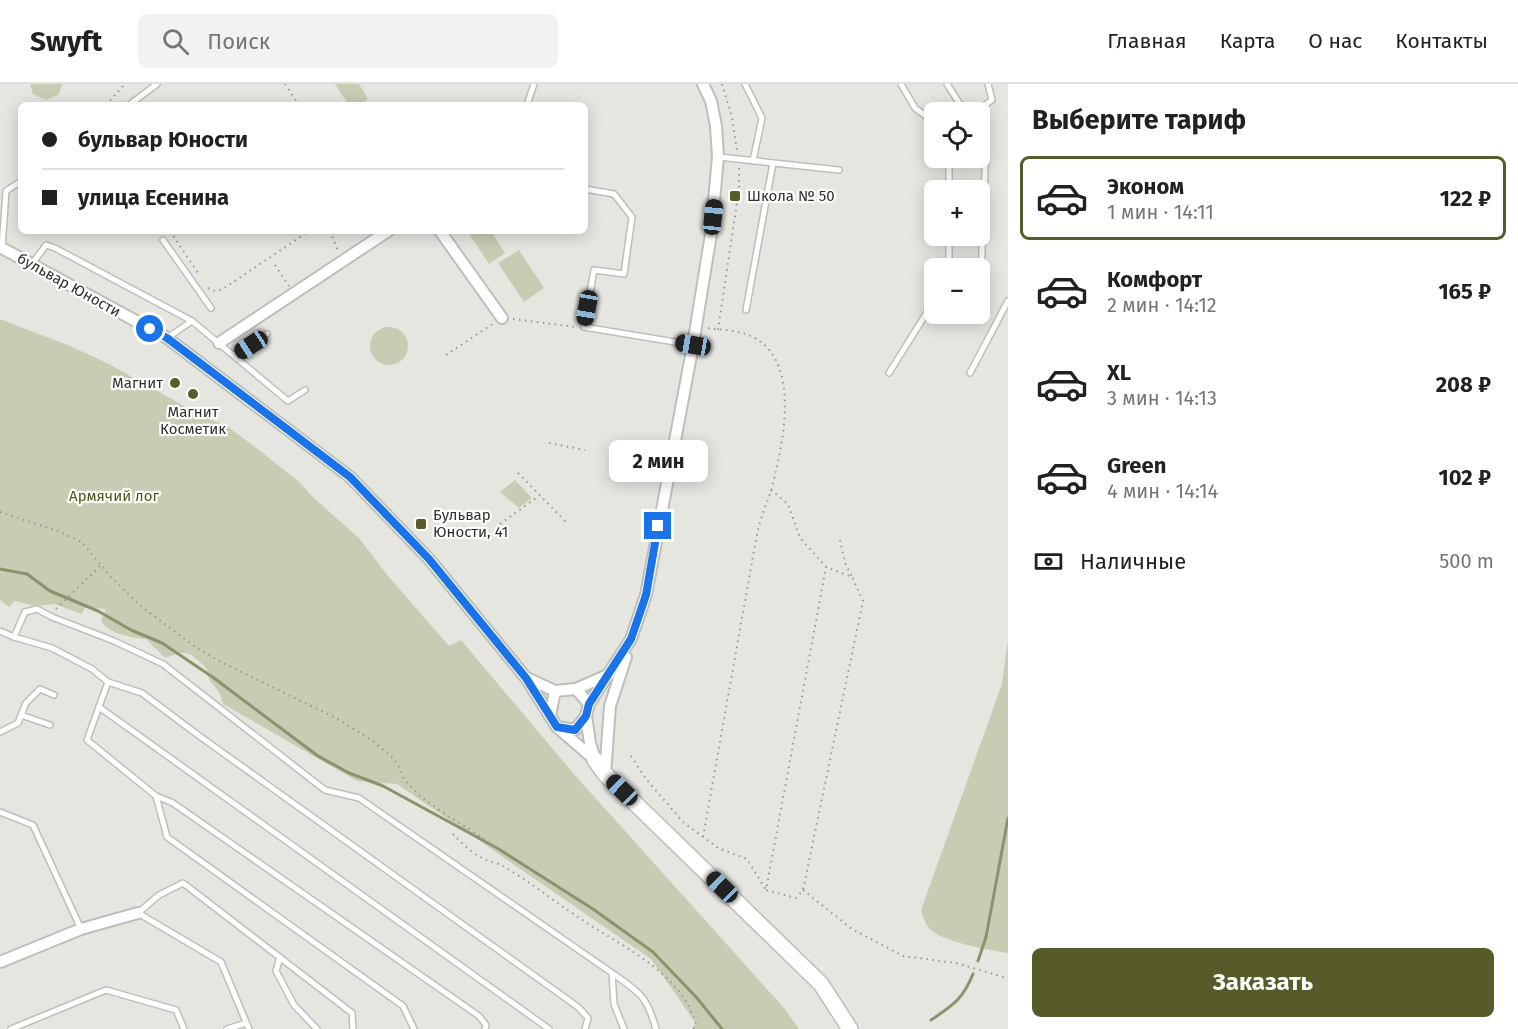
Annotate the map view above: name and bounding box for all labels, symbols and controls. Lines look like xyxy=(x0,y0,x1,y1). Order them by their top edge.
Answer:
search box xyxy=(138,14,558,68)
text: Swyft xyxy=(30,25,102,58)
icon: search xyxy=(159,25,192,58)
text: Поиск xyxy=(207,28,270,55)
text: Главная xyxy=(1107,28,1187,54)
text: Карта xyxy=(1220,28,1275,54)
text: О нас xyxy=(1308,28,1362,54)
text: Контакты xyxy=(1395,28,1488,54)
map controls xyxy=(924,102,990,324)
button: locate xyxy=(924,102,990,168)
text: Выберите тариф xyxy=(1032,104,1246,136)
text: бульвар Юности xyxy=(78,126,248,153)
icon: car xyxy=(1035,171,1089,225)
text: Эконом xyxy=(1107,173,1184,200)
button: + xyxy=(924,180,990,246)
text: улица Есенина xyxy=(78,184,229,211)
text: 122 ₽ xyxy=(1440,185,1491,212)
place label: Школа № 50 xyxy=(747,187,835,205)
marker: Школа № 50 xyxy=(728,189,742,203)
car xyxy=(702,198,724,236)
text: 1 мин · 14:11 xyxy=(1107,200,1214,224)
street label: бульвар Юности xyxy=(14,249,124,321)
button: − xyxy=(924,258,990,324)
icon: car xyxy=(1035,264,1089,318)
text: Комфорт xyxy=(1107,266,1202,293)
text: 165 ₽ xyxy=(1438,278,1491,305)
car xyxy=(575,289,599,327)
text: 2 мин · 14:12 xyxy=(1107,293,1217,317)
route start xyxy=(136,315,163,342)
car xyxy=(231,328,271,362)
car xyxy=(674,333,712,357)
icon: car xyxy=(1035,357,1089,411)
text: XL xyxy=(1107,359,1131,386)
text: 208 ₽ xyxy=(1436,371,1491,398)
place label: Магнит xyxy=(112,374,163,392)
marker: Магнит xyxy=(168,376,182,390)
text: 3 мин · 14:13 xyxy=(1107,386,1217,410)
marker: Магнит Косметик xyxy=(186,387,200,401)
place label: Магнит Косметик xyxy=(160,403,226,438)
callout: 2 мин xyxy=(608,439,708,481)
text: 2 мин xyxy=(632,449,685,473)
icon: car xyxy=(1035,450,1089,504)
text: Green xyxy=(1107,452,1166,479)
text: 102 ₽ xyxy=(1438,464,1491,491)
text: 4 мин · 14:14 xyxy=(1107,479,1218,503)
park label: Армячий лог xyxy=(69,487,160,505)
place label: Бульвар Юности, 41 xyxy=(433,506,508,541)
route end xyxy=(644,512,671,539)
marker: Бульвар Юности, 41 xyxy=(414,517,428,531)
icon: cash xyxy=(1032,545,1065,578)
text: Наличные xyxy=(1080,548,1186,575)
text: 500 m xyxy=(1439,549,1494,573)
car xyxy=(603,771,641,809)
car xyxy=(703,868,741,906)
button: Заказать xyxy=(1032,948,1494,1017)

